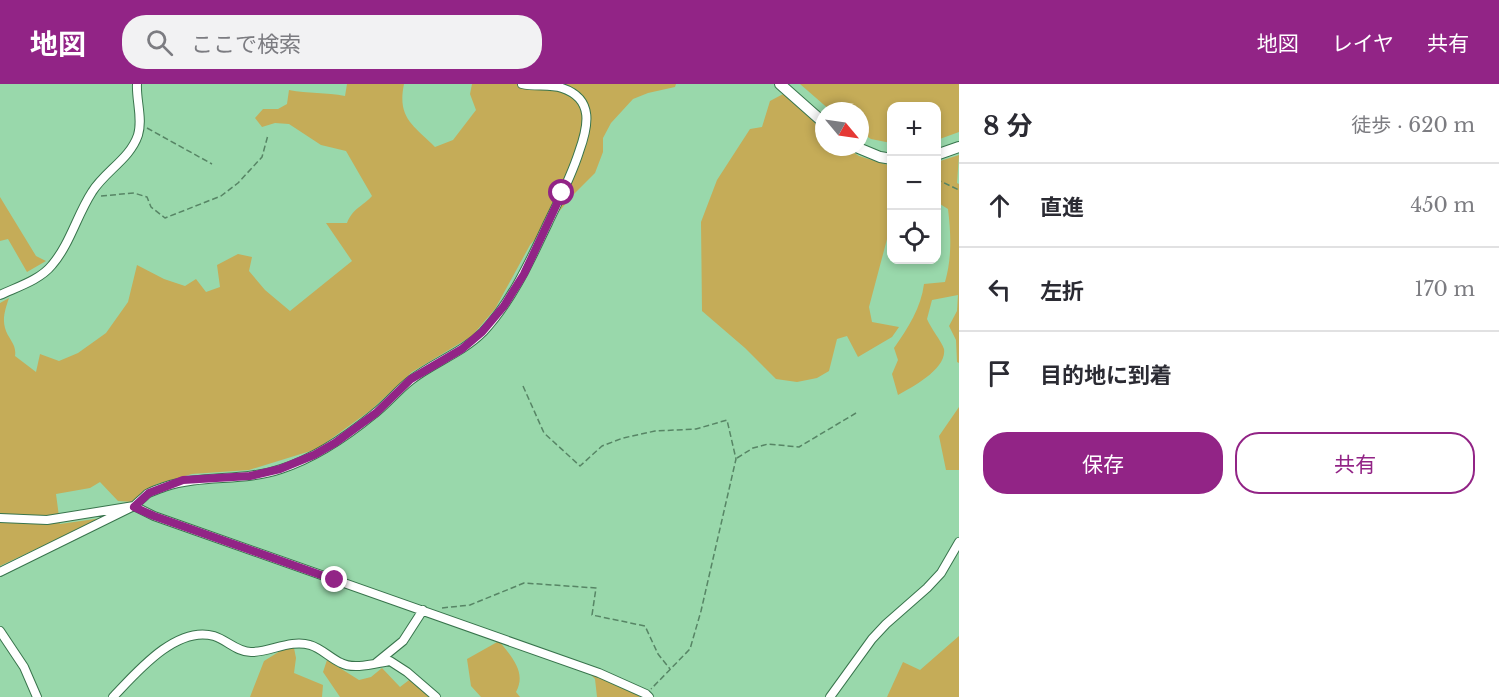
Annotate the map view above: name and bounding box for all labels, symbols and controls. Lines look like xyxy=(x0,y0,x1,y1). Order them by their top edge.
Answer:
search box xyxy=(122,15,542,69)
icon: search xyxy=(143,26,176,59)
text: 地図 xyxy=(30,27,86,62)
text: ここで検索 xyxy=(191,31,301,58)
text: 地図 xyxy=(1257,31,1299,57)
text: レイヤ xyxy=(1332,31,1394,57)
text: 共有 xyxy=(1427,31,1469,57)
north arrow xyxy=(815,102,869,156)
map controls xyxy=(887,102,941,264)
button: + xyxy=(887,102,941,156)
text: 8 分 xyxy=(983,110,1032,142)
text: 徒歩 · 620 m xyxy=(1351,113,1475,137)
button: − xyxy=(887,156,941,210)
route start xyxy=(548,179,574,205)
icon: ahead xyxy=(983,189,1016,222)
text: 450 m xyxy=(1410,193,1475,217)
text: 直進 xyxy=(1040,194,1084,221)
button: locate xyxy=(887,210,941,264)
icon: left xyxy=(983,273,1016,306)
text: 170 m xyxy=(1415,277,1475,301)
text: 左折 xyxy=(1040,278,1084,305)
icon: arrive xyxy=(983,357,1016,390)
text: 目的地に到着 xyxy=(1040,362,1172,389)
button: 保存 xyxy=(983,432,1223,494)
button: 共有 xyxy=(1235,432,1475,494)
route end xyxy=(321,566,347,592)

